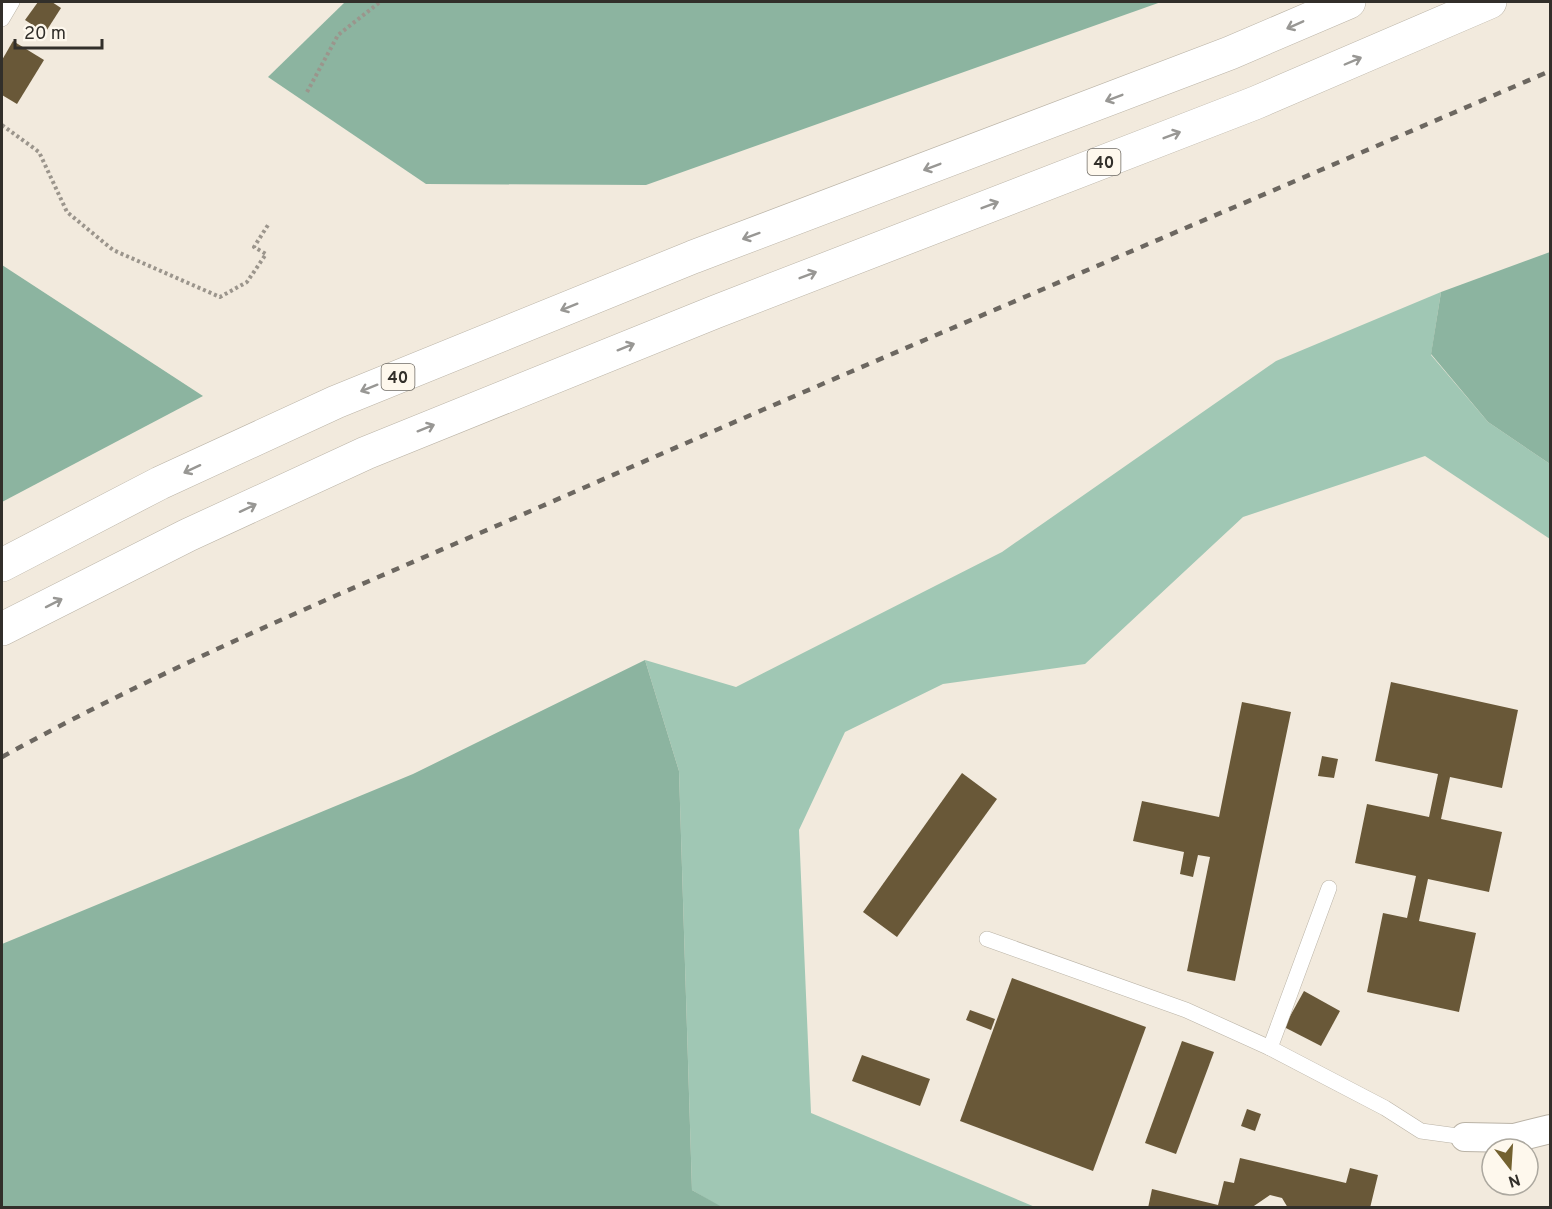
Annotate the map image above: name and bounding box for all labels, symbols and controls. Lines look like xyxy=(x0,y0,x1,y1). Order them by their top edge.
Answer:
scale bar xyxy=(15,12,102,50)
one-way arrow xyxy=(1287,20,1305,31)
text: 20 m xyxy=(24,23,66,46)
one-way arrow xyxy=(1343,55,1361,66)
one-way arrow xyxy=(1106,93,1124,104)
one-way arrow xyxy=(1163,129,1181,140)
road number: 40 xyxy=(1088,149,1120,175)
one-way arrow xyxy=(923,162,942,173)
one-way arrow xyxy=(981,199,999,210)
one-way arrow xyxy=(742,231,761,242)
one-way arrow xyxy=(799,269,817,280)
one-way arrow xyxy=(561,302,579,313)
one-way arrow xyxy=(616,341,635,352)
road number: 40 xyxy=(382,364,414,390)
one-way arrow xyxy=(360,383,379,394)
one-way arrow xyxy=(416,422,434,433)
one-way arrow xyxy=(183,463,201,475)
one-way arrow xyxy=(238,501,256,513)
one-way arrow xyxy=(44,597,62,608)
north arrow xyxy=(1480,1137,1540,1197)
text: N xyxy=(1505,1168,1522,1191)

